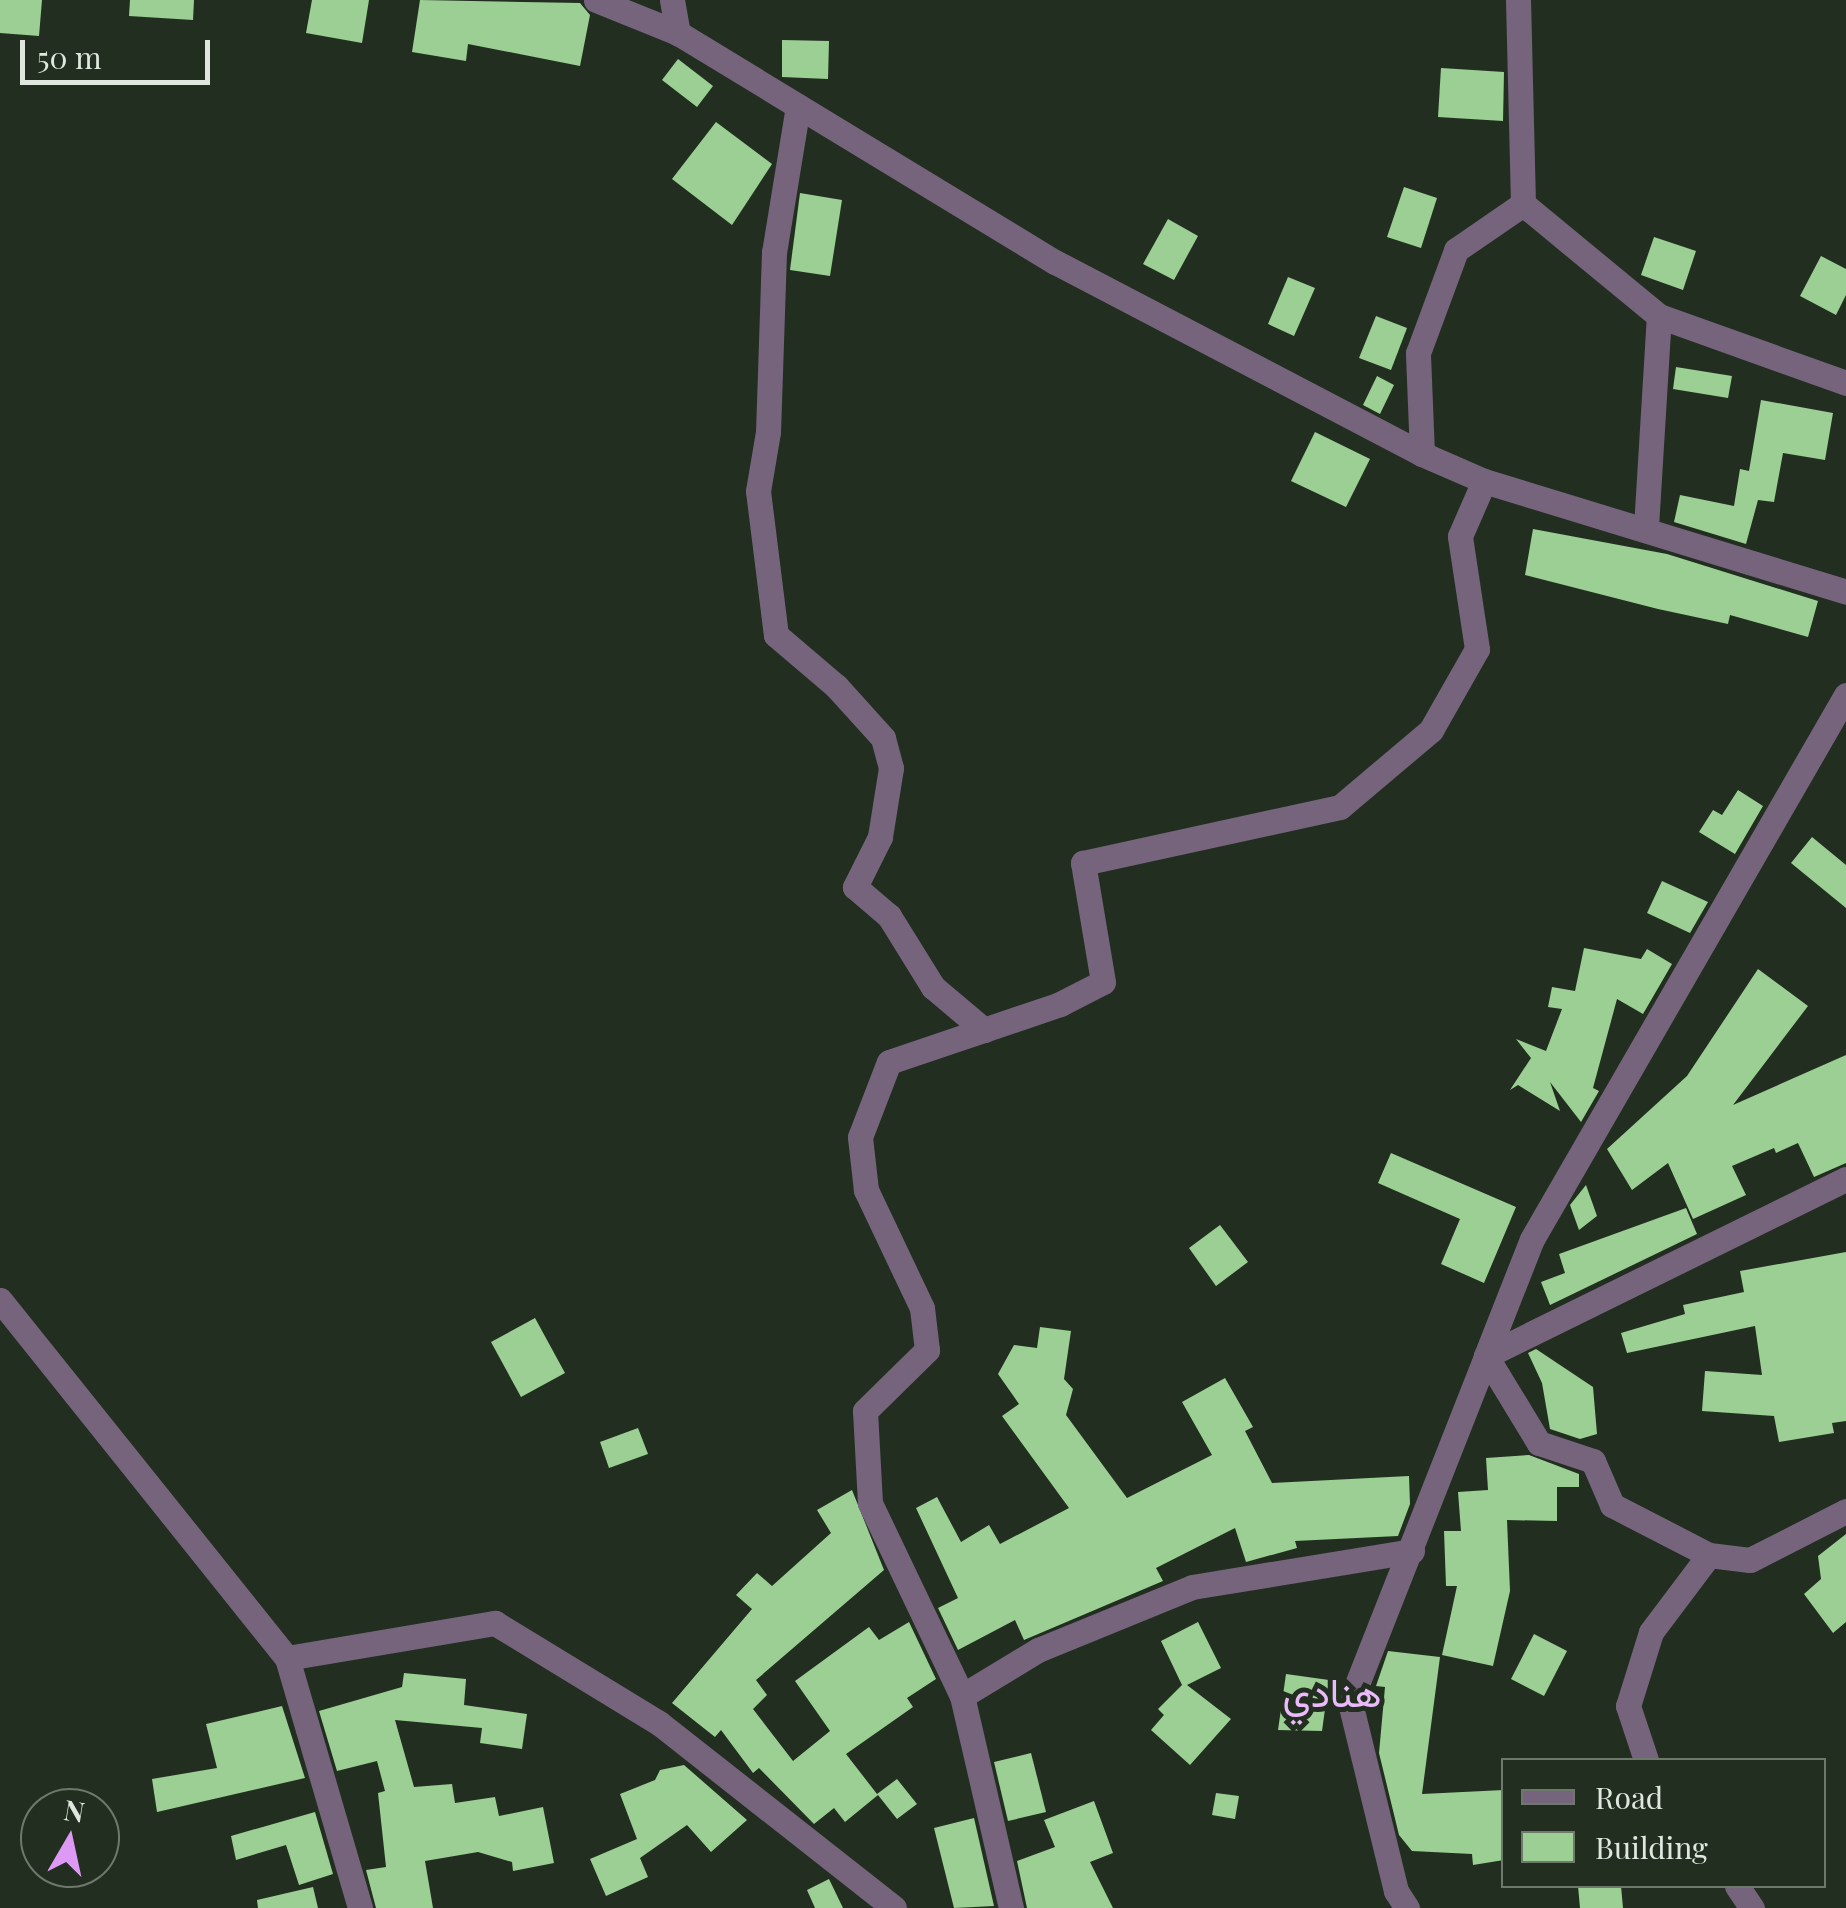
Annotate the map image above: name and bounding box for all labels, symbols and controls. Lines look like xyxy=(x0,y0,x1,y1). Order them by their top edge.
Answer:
scale bar xyxy=(25,20,215,82)
text: 50 m xyxy=(37,37,102,77)
district label: هنادي xyxy=(1282,1667,1382,1715)
legend xyxy=(1501,1758,1826,1888)
text: Road xyxy=(1595,1777,1663,1817)
north arrow xyxy=(20,1788,120,1888)
text: N xyxy=(62,1790,87,1830)
text: Building xyxy=(1595,1827,1708,1867)

